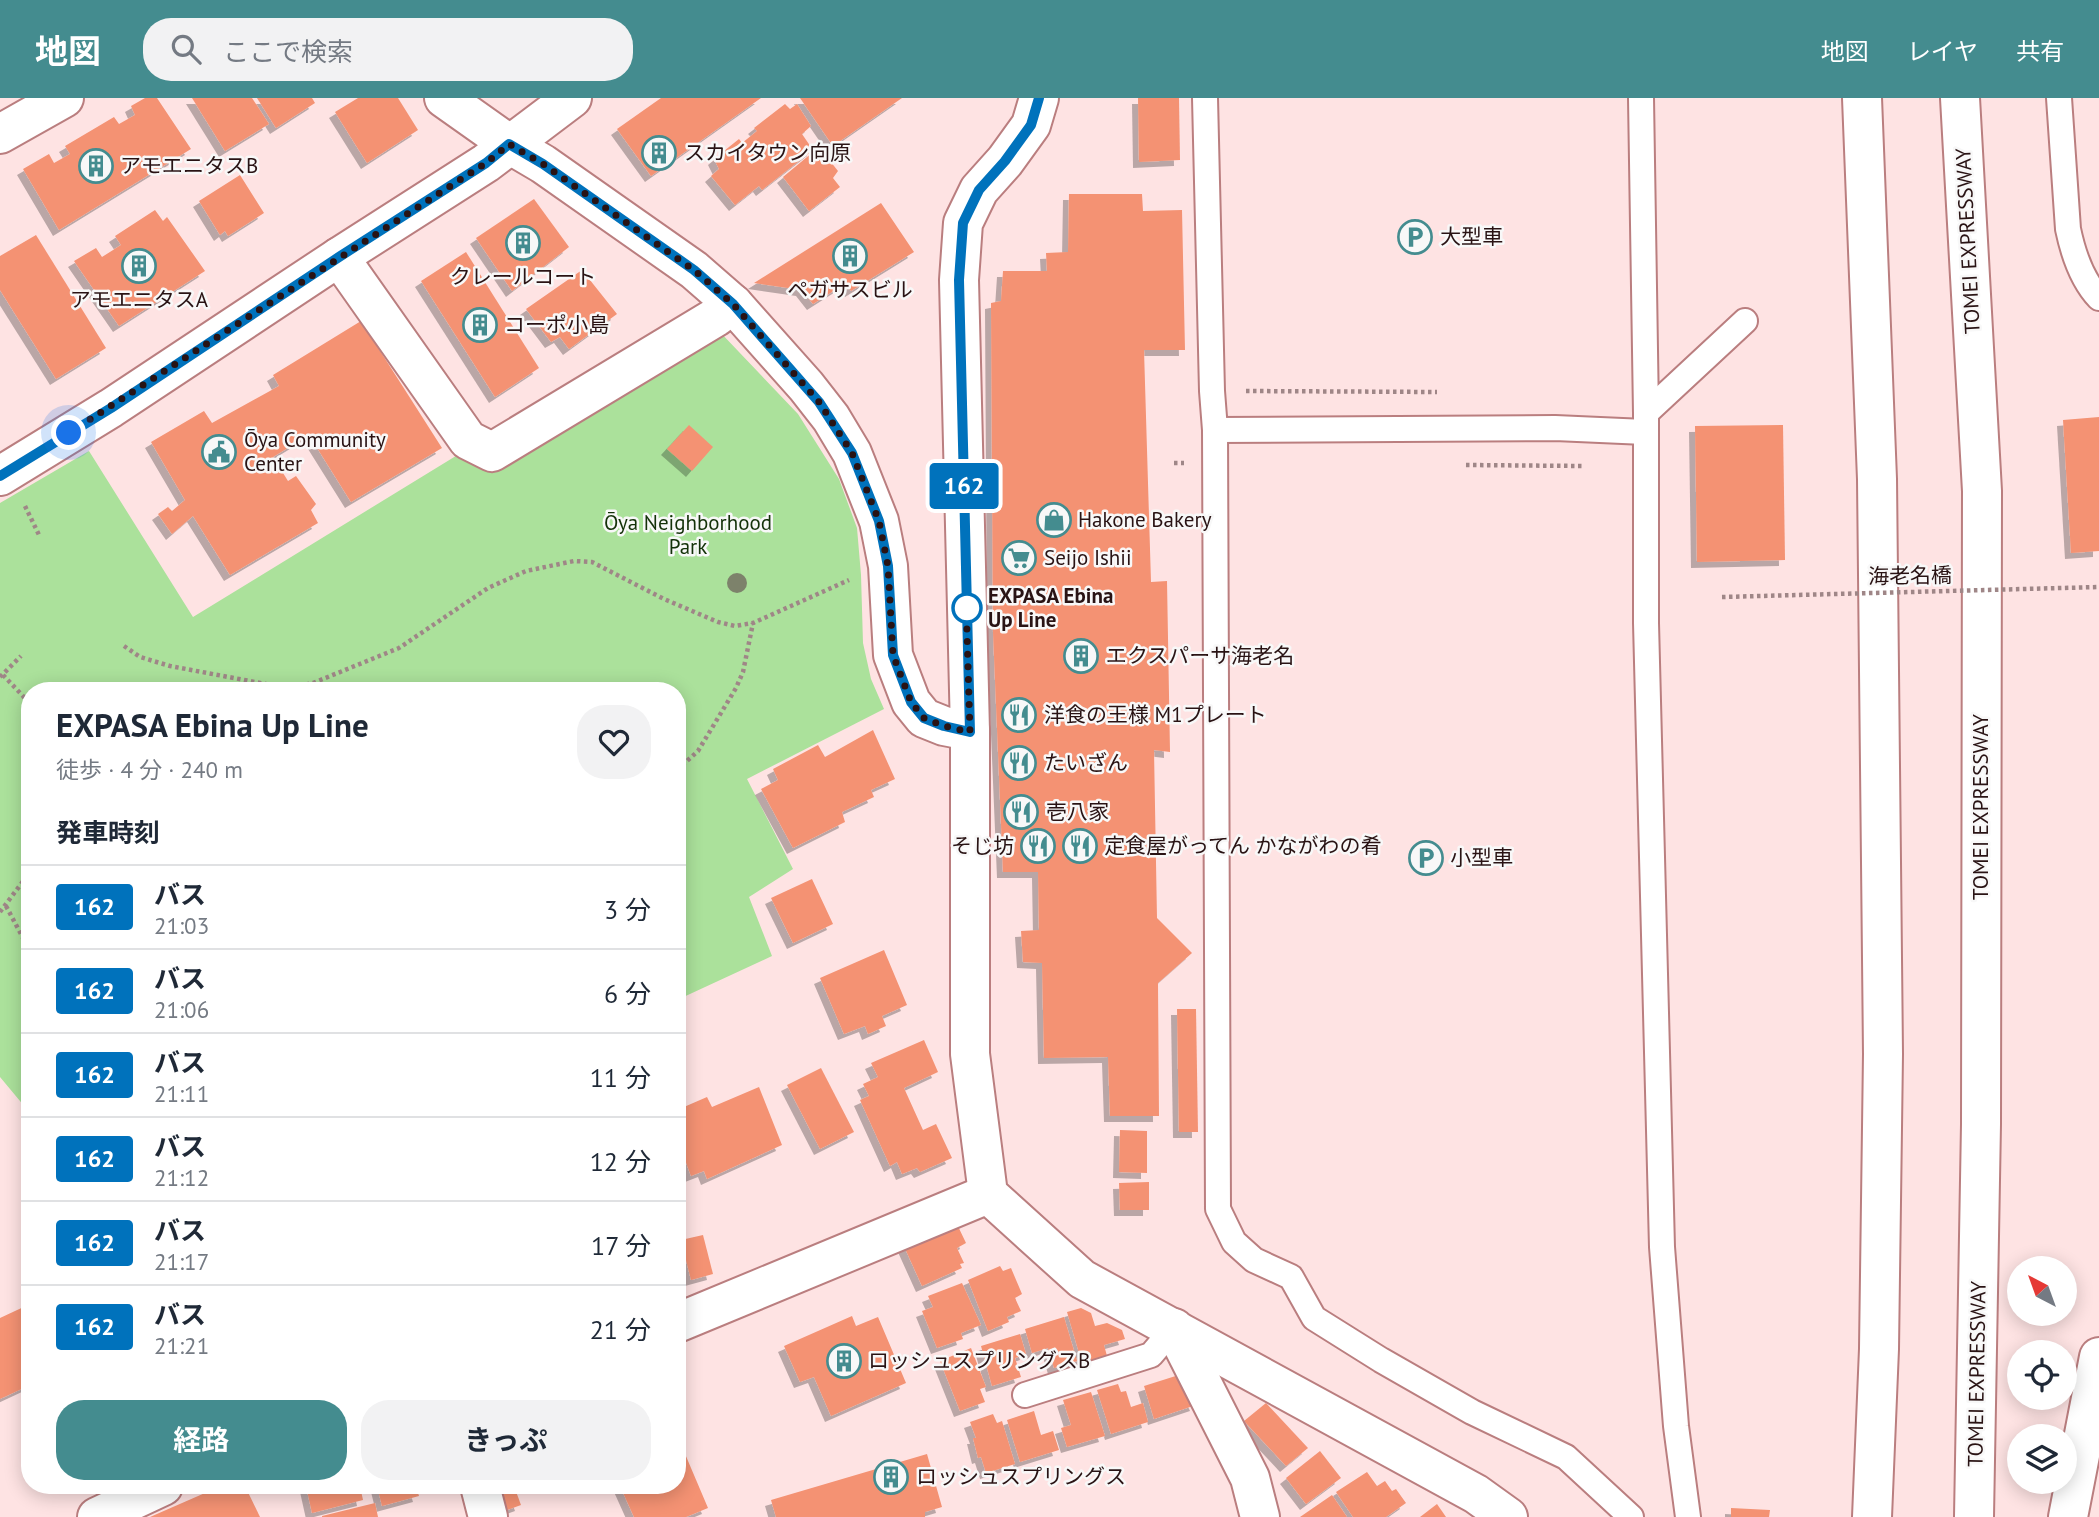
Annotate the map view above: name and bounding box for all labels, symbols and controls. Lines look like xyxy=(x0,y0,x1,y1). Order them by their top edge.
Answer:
search box xyxy=(143,18,633,81)
text: 地図 xyxy=(35,29,101,72)
icon: search xyxy=(167,30,205,68)
text: ここで検索 xyxy=(223,35,353,68)
text: 地図 xyxy=(1821,36,1869,67)
text: レイヤ xyxy=(1907,36,1978,67)
text: 共有 xyxy=(2016,36,2064,67)
building icon: スカイタウン向原 xyxy=(640,134,678,172)
place label: スカイタウン向原 xyxy=(684,139,851,166)
building icon: アモエニタスB xyxy=(77,147,115,185)
street label: TOMEI EXPRESSWAY xyxy=(1949,147,1986,335)
place label: アモエニタスB xyxy=(120,152,258,179)
parking icon: 大型車 xyxy=(1396,218,1434,256)
place label: 大型車 xyxy=(1440,223,1503,250)
building icon: クレールコート xyxy=(504,224,542,262)
building icon: ペガサスビル xyxy=(831,237,869,275)
building icon: アモエニタスA xyxy=(120,247,158,285)
place label: クレールコート xyxy=(450,263,596,290)
place label: ペガサスビル xyxy=(787,276,913,303)
place label: アモエニタスA xyxy=(70,286,209,313)
building icon: コーポ小島 xyxy=(461,306,499,344)
place label: コーポ小島 xyxy=(504,311,609,338)
your location xyxy=(51,415,86,450)
place label: Ōya Community Center xyxy=(244,426,386,477)
public building icon: Ōya Community Center xyxy=(200,433,238,471)
line badge: 162 xyxy=(924,463,1004,509)
text: 162 xyxy=(944,470,984,501)
shop icon: Hakone Bakery xyxy=(1035,501,1073,539)
place label: Hakone Bakery xyxy=(1078,506,1212,533)
park label: Ōya Neighborhood Park xyxy=(604,509,772,560)
supermarket icon: Seijo Ishii xyxy=(1000,539,1038,577)
place label: Seijo Ishii xyxy=(1044,544,1132,571)
street label: 海老名橋 xyxy=(1868,561,1952,590)
place label: EXPASA Ebina Up Line xyxy=(988,582,1113,633)
marker: EXPASA Ebina Up Line xyxy=(952,593,982,623)
building icon: エクスパーサ海老名 xyxy=(1062,637,1100,675)
place label: エクスパーサ海老名 xyxy=(1106,642,1294,669)
restaurant icon: 洋食の王様 M1プレート xyxy=(1000,696,1038,734)
place label: 洋食の王様 M1プレート xyxy=(1044,701,1267,728)
text: EXPASA Ebina Up Line xyxy=(56,703,369,746)
button: heart xyxy=(577,705,651,779)
street label: TOMEI EXPRESSWAY xyxy=(1967,714,1994,900)
restaurant icon: たいざん xyxy=(1000,744,1038,782)
place label: たいざん xyxy=(1044,749,1128,776)
text: 徒歩 · 4 分 · 240 m xyxy=(56,755,243,784)
restaurant icon: 壱八家 xyxy=(1002,793,1040,831)
place label: 壱八家 xyxy=(1046,798,1109,825)
text: 発車時刻 xyxy=(56,816,160,849)
restaurant icon: そじ坊 xyxy=(1019,827,1057,865)
restaurant icon: 定食屋がってん かながわの肴 xyxy=(1061,827,1099,865)
place label: そじ坊 xyxy=(951,832,1014,859)
place label: 定食屋がってん かながわの肴 xyxy=(1104,832,1382,859)
parking icon: 小型車 xyxy=(1407,839,1445,877)
place label: 小型車 xyxy=(1450,844,1513,871)
text: バス xyxy=(154,878,206,911)
text: 162 xyxy=(74,891,115,922)
text: 3 分 xyxy=(604,893,651,926)
text: 21:03 xyxy=(154,911,209,940)
text: バス xyxy=(154,962,206,995)
text: 162 xyxy=(74,975,115,1006)
text: 6 分 xyxy=(604,977,651,1010)
text: 21:06 xyxy=(154,995,209,1024)
text: バス xyxy=(154,1046,206,1079)
text: 162 xyxy=(74,1059,115,1090)
text: 11 分 xyxy=(590,1061,651,1094)
text: 21:11 xyxy=(154,1079,209,1108)
text: バス xyxy=(154,1130,206,1163)
text: 162 xyxy=(74,1143,115,1174)
text: 12 分 xyxy=(590,1145,651,1178)
text: 21:12 xyxy=(154,1163,209,1192)
text: バス xyxy=(154,1214,206,1247)
text: 162 xyxy=(74,1227,115,1258)
text: 17 分 xyxy=(591,1229,651,1262)
text: 21:17 xyxy=(154,1247,209,1276)
north arrow xyxy=(2007,1256,2077,1326)
map controls xyxy=(2007,1256,2077,1494)
street label: TOMEI EXPRESSWAY xyxy=(1961,1280,1992,1467)
text: バス xyxy=(154,1298,206,1331)
text: 162 xyxy=(74,1311,115,1342)
text: 21 分 xyxy=(590,1313,651,1346)
text: 21:21 xyxy=(154,1331,209,1360)
button: locate xyxy=(2007,1340,2077,1410)
building icon: ロッシュスプリングスB xyxy=(825,1342,863,1380)
place label: ロッシュスプリングスB xyxy=(868,1347,1090,1374)
button: 経路 xyxy=(56,1400,347,1480)
button: きっぷ xyxy=(361,1400,651,1480)
button: layers xyxy=(2007,1424,2077,1494)
building icon: ロッシュスプリングス xyxy=(872,1458,910,1496)
place label: ロッシュスプリングス xyxy=(916,1463,1126,1490)

